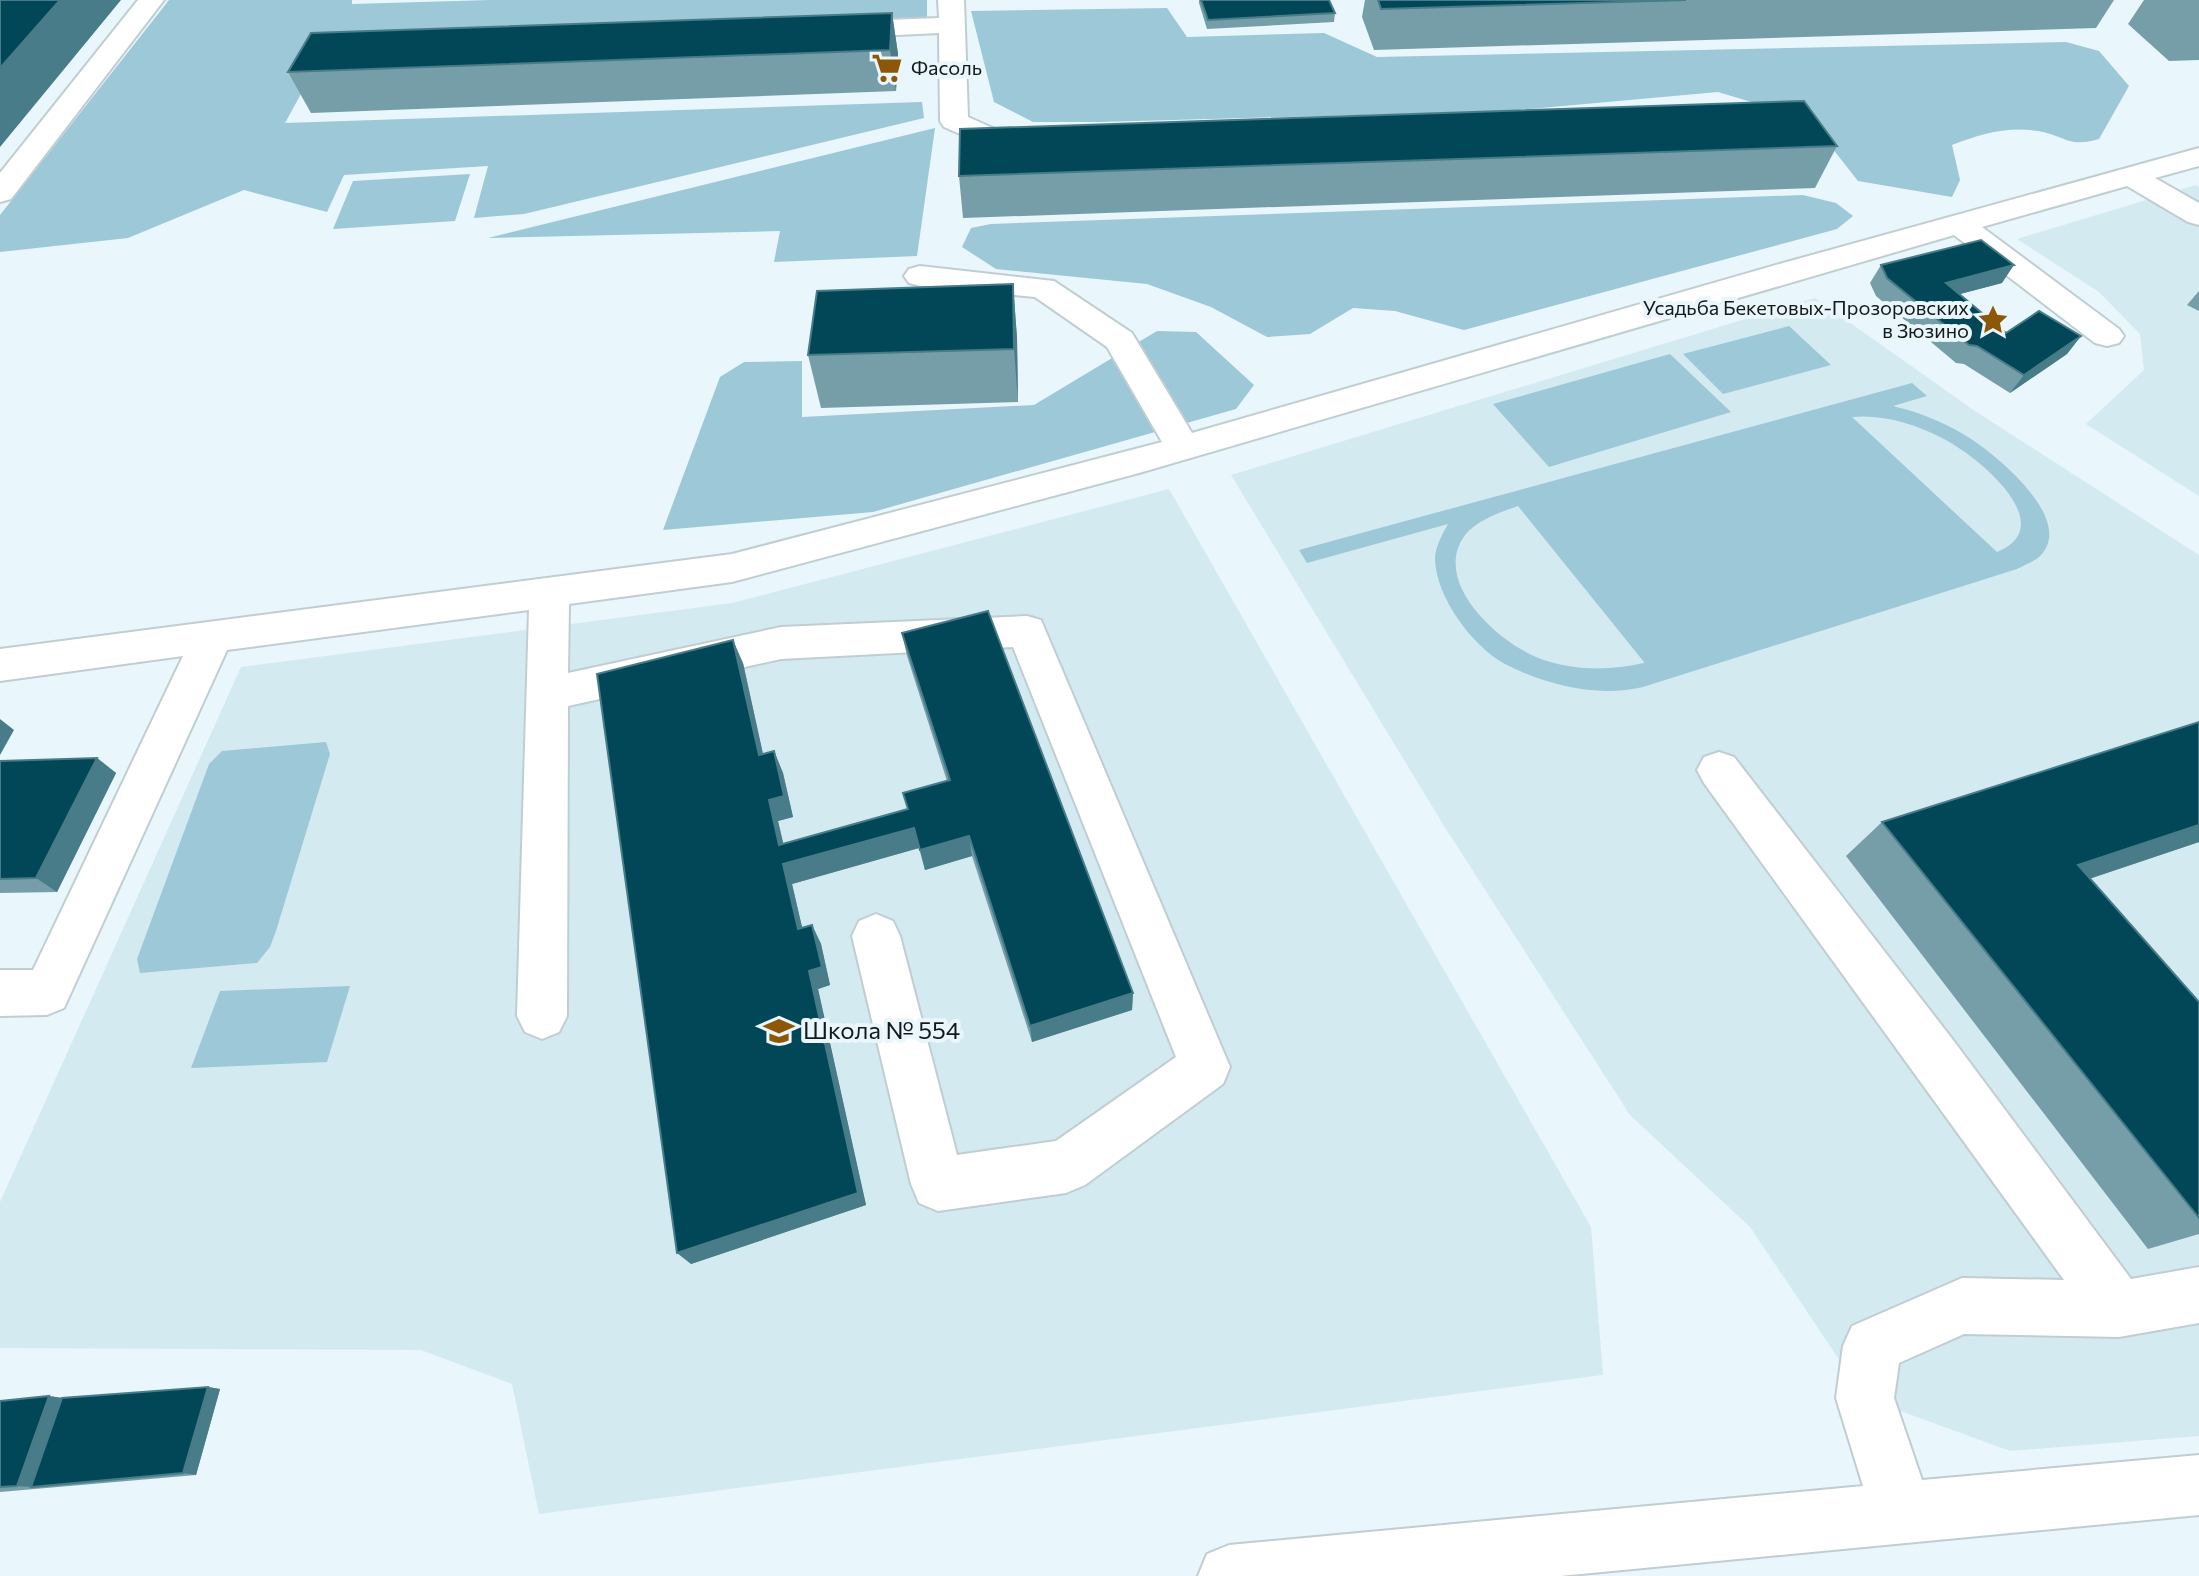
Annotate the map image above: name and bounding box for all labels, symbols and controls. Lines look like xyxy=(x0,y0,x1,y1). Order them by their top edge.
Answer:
supermarket icon: Фасоль xyxy=(870,51,904,85)
place label: Фасоль xyxy=(911,55,982,79)
place label: Усадьба Бекетовых-Прозоровских в Зюзино xyxy=(1643,295,1969,342)
place icon: Усадьба Бекетовых-Прозоровских в Зюзино xyxy=(1976,303,2010,337)
school or university icon: Школа № 554 xyxy=(762,1014,796,1048)
place label: Школа № 554 xyxy=(803,1015,960,1044)

